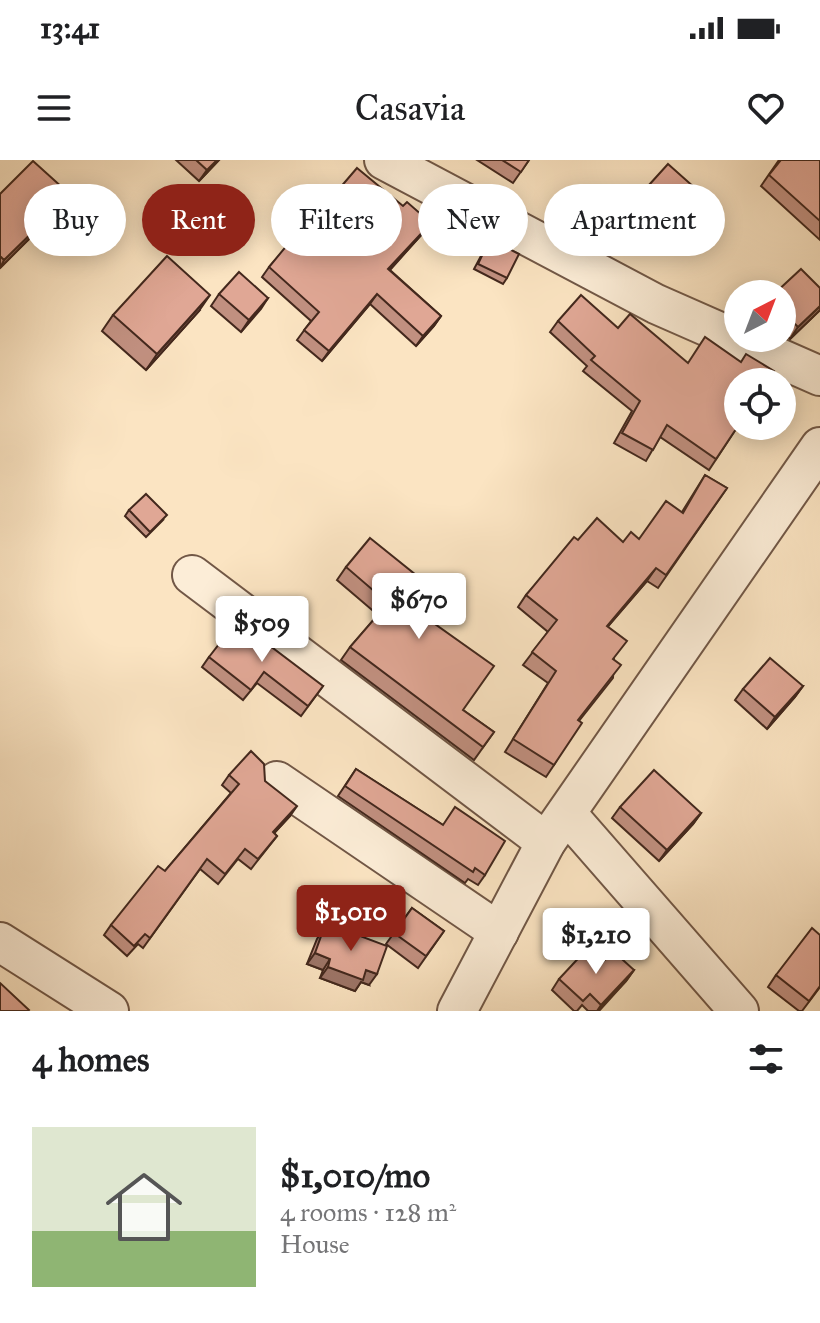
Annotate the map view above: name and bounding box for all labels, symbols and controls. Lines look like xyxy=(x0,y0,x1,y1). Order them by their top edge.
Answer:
text: 13:41 xyxy=(40,10,100,46)
icon: menu xyxy=(32,86,76,130)
text: Casavia xyxy=(355,86,465,130)
icon: heart xyxy=(744,86,788,130)
chip: Buy xyxy=(24,184,126,256)
chip: Rent xyxy=(142,184,255,256)
chip: Filters xyxy=(271,184,402,256)
chip: New xyxy=(418,184,528,256)
chip: Apartment xyxy=(544,184,725,256)
north arrow xyxy=(724,280,796,352)
map controls xyxy=(724,280,796,440)
button: locate xyxy=(724,368,796,440)
pin: $670 xyxy=(372,573,466,641)
text: $670 xyxy=(390,583,448,615)
pin: $509 xyxy=(215,596,309,664)
text: $509 xyxy=(234,606,290,638)
pin: $1,010 xyxy=(286,885,416,953)
text: $1,010 xyxy=(315,895,387,927)
pin: $1,210 xyxy=(531,908,661,976)
text: $1,210 xyxy=(561,918,631,950)
icon: filters xyxy=(744,1037,788,1081)
text: 4 homes xyxy=(32,1039,149,1080)
text: $1,010/mo xyxy=(280,1155,430,1196)
icon: home xyxy=(96,1159,192,1255)
text: 4 rooms · 128 m² xyxy=(280,1196,456,1228)
text: House xyxy=(280,1228,350,1260)

